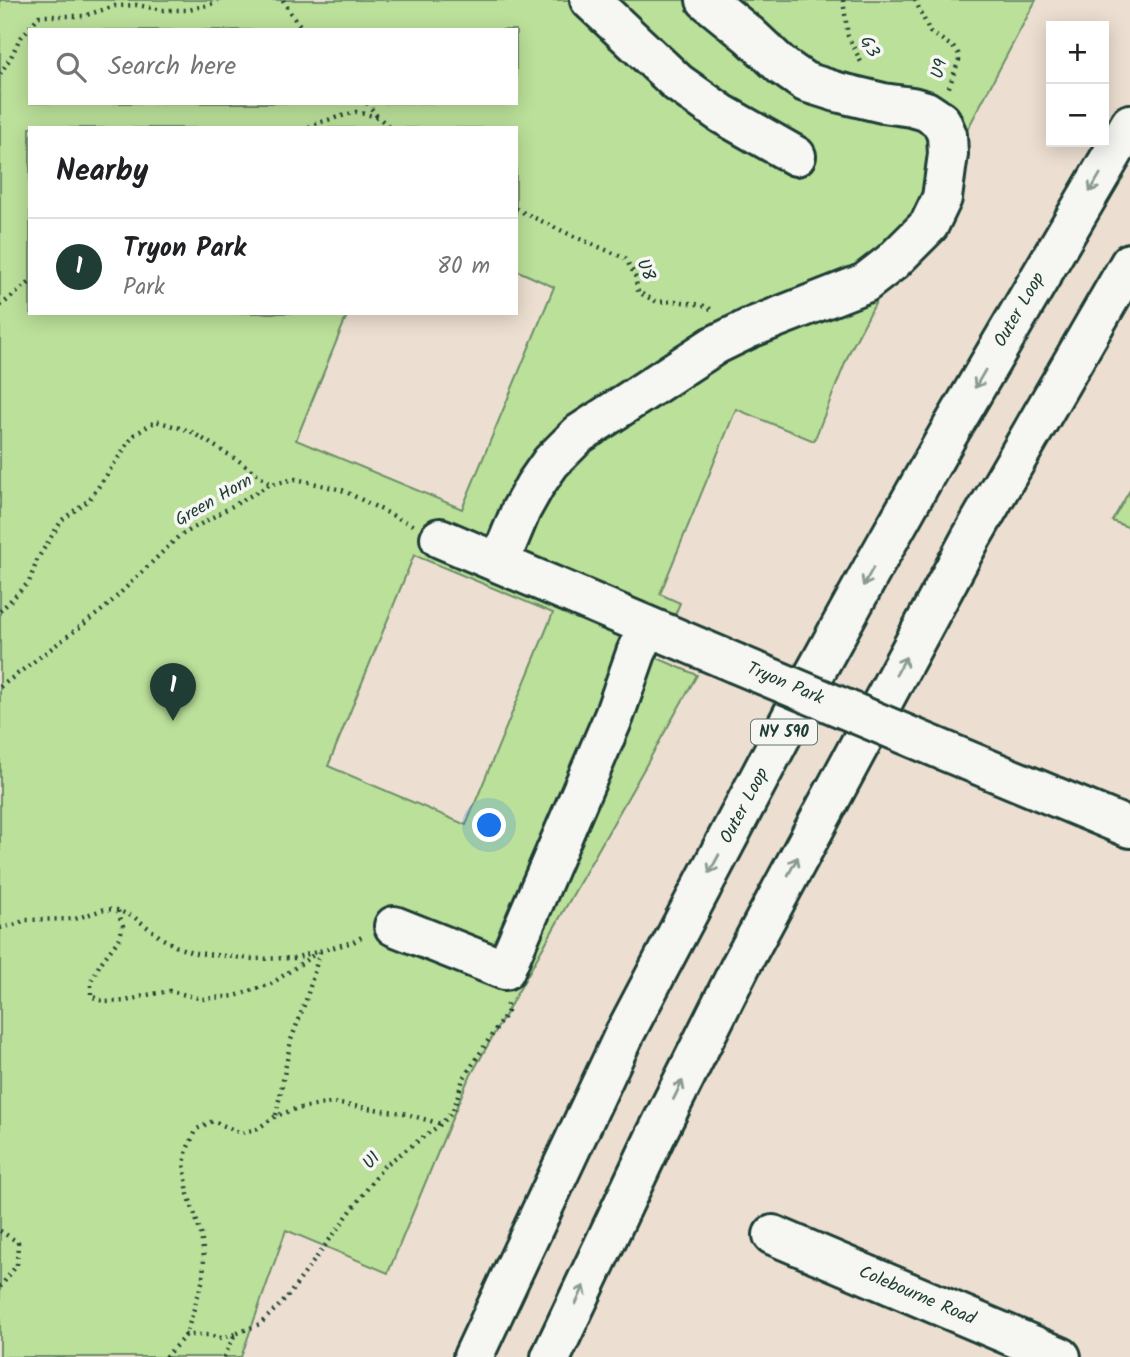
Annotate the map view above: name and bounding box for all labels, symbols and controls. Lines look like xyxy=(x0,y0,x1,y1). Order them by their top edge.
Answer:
map controls xyxy=(1046,21,1109,147)
button: + xyxy=(1046,21,1109,84)
search box xyxy=(28,28,518,105)
street label: G3 xyxy=(851,31,887,63)
text: Search here xyxy=(108,46,236,88)
icon: search xyxy=(52,48,90,86)
street label: U9 xyxy=(923,55,957,82)
button: − xyxy=(1046,84,1109,147)
text: Nearby xyxy=(56,148,148,196)
one-way arrow xyxy=(1088,173,1102,193)
text: Tryon Park xyxy=(123,228,246,270)
text: 1 xyxy=(76,249,82,285)
text: 80 m xyxy=(437,249,490,285)
street label: U8 xyxy=(627,254,663,286)
street label: Outer Loop xyxy=(987,267,1053,353)
text: Park xyxy=(123,270,165,306)
one-way arrow xyxy=(973,369,987,389)
street label: Green Horn xyxy=(170,467,258,535)
one-way arrow xyxy=(860,566,874,587)
street label: Tryon Park xyxy=(742,655,829,714)
one-way arrow xyxy=(895,656,909,676)
pin: 1 xyxy=(150,663,196,721)
road number: NY 590 xyxy=(751,720,817,744)
street label: Outer Loop xyxy=(713,762,777,849)
your location xyxy=(472,808,506,842)
one-way arrow xyxy=(707,853,721,874)
one-way arrow xyxy=(787,856,801,877)
one-way arrow xyxy=(672,1080,685,1101)
street label: U1 xyxy=(356,1145,388,1177)
street label: Colebourne Road xyxy=(854,1258,981,1334)
one-way arrow xyxy=(574,1285,587,1306)

